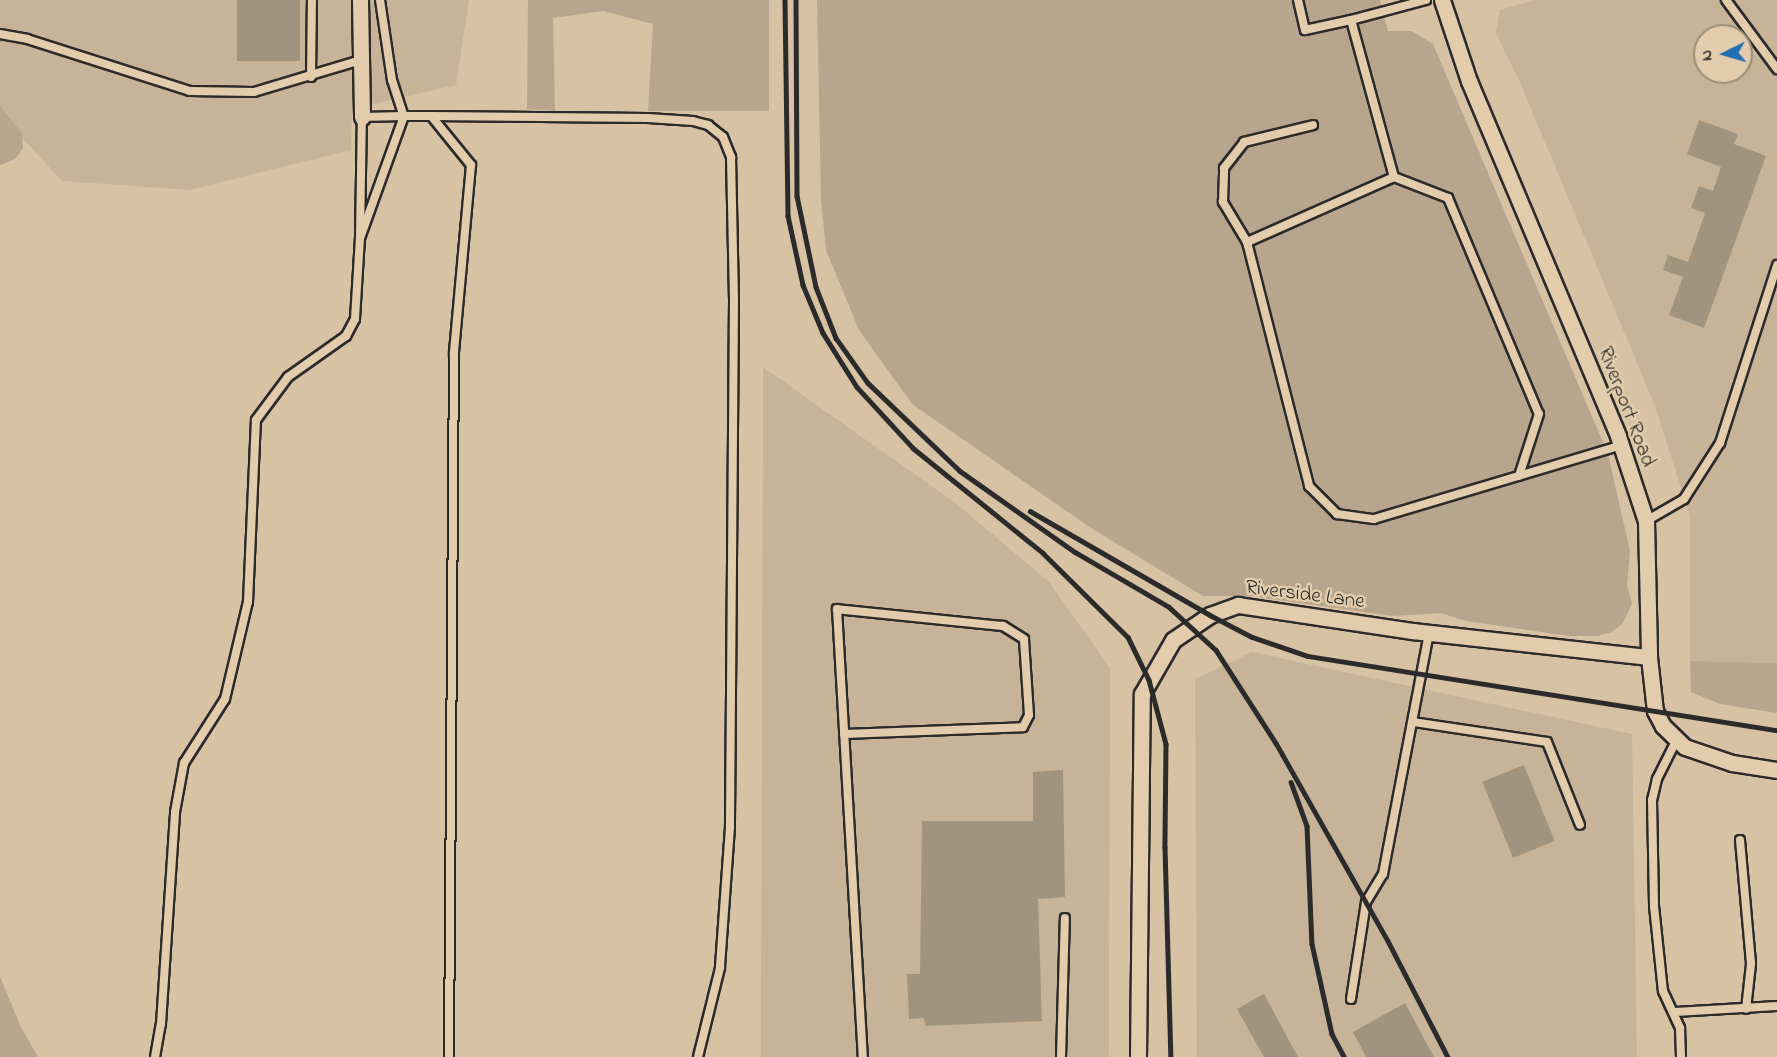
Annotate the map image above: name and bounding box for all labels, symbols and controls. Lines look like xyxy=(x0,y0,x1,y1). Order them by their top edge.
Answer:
north arrow xyxy=(1693,24,1753,84)
text: N xyxy=(1695,49,1719,62)
street label: Riverport Road xyxy=(1592,343,1660,471)
street label: Riverside Lane xyxy=(1244,575,1366,615)

